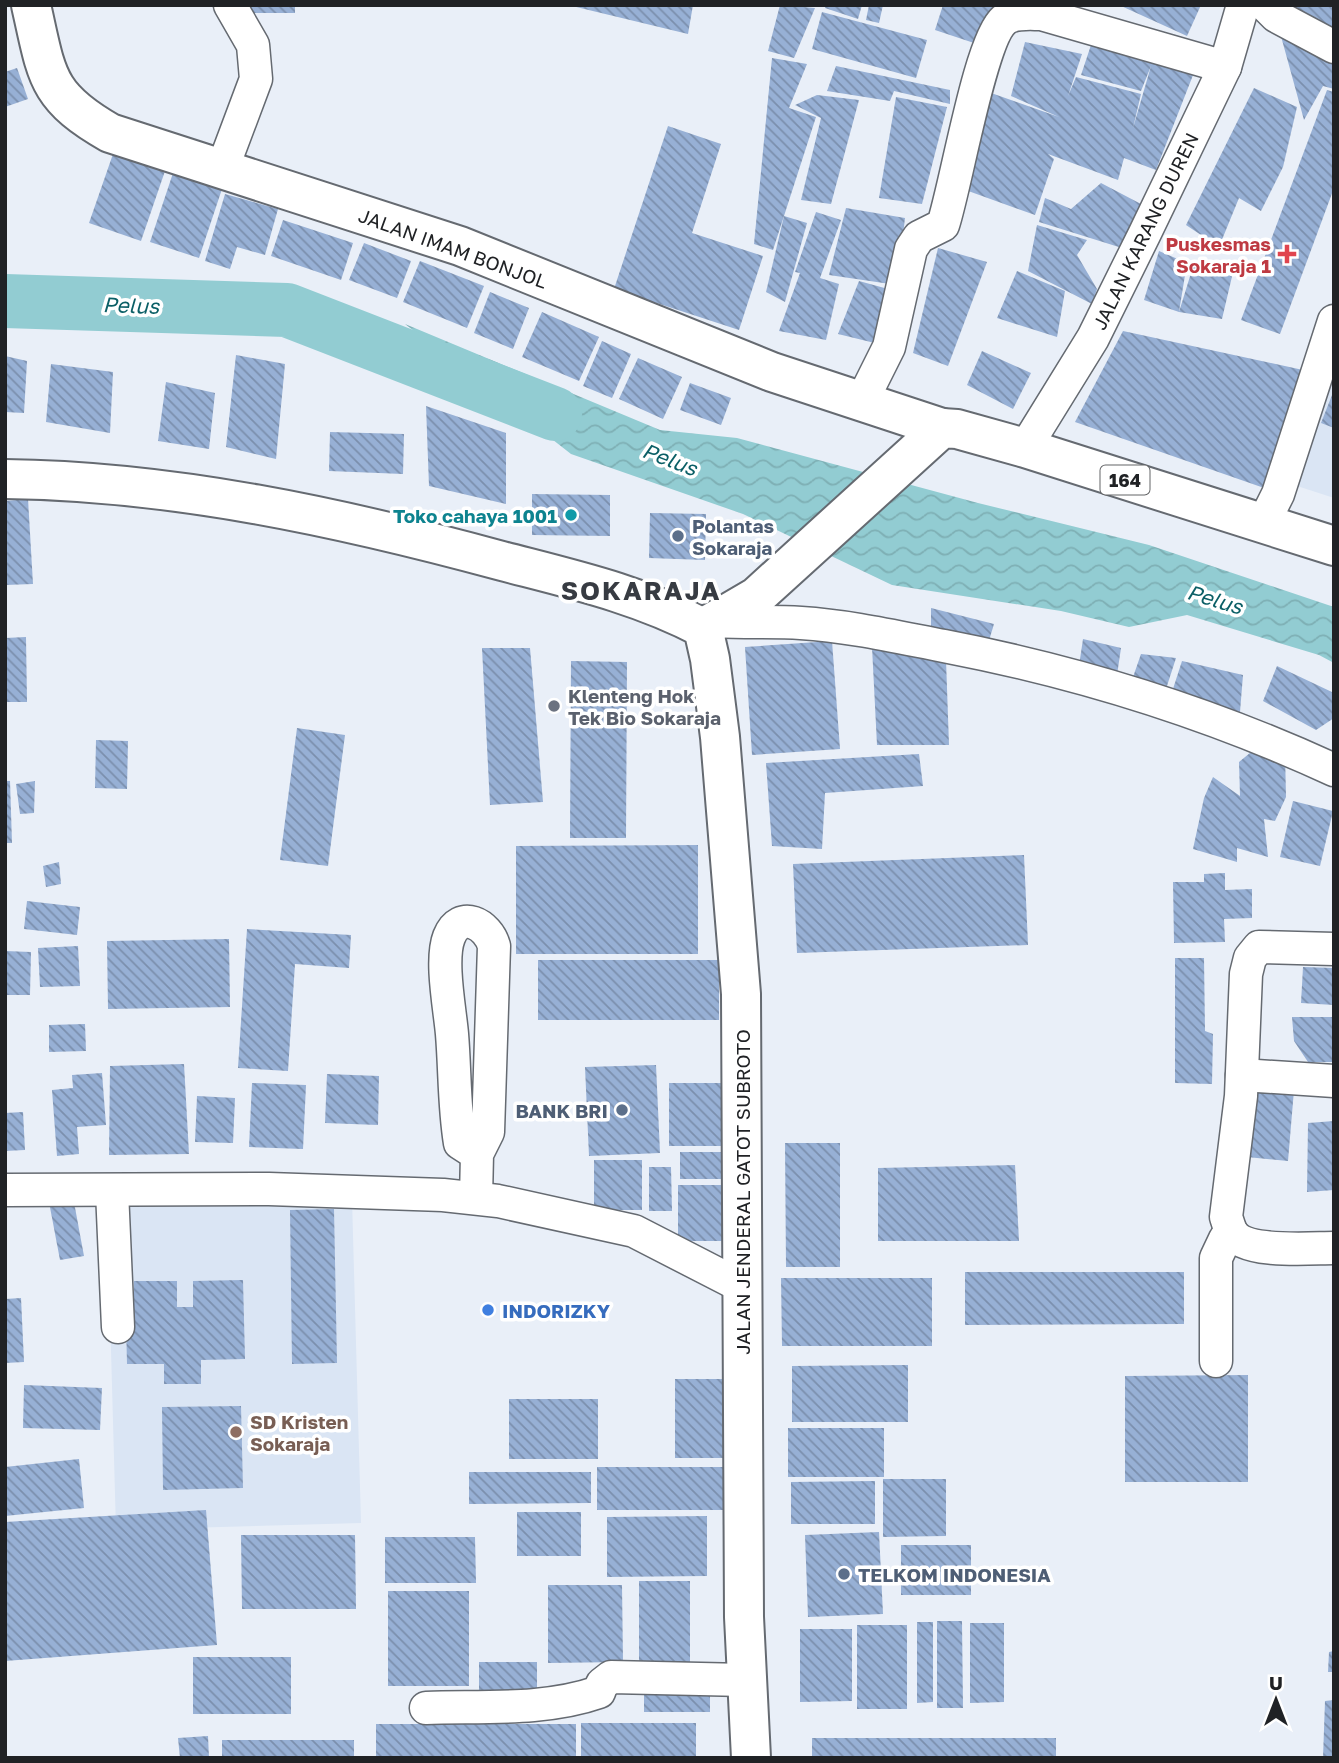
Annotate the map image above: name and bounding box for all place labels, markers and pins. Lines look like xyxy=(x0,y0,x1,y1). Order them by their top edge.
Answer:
place label: Puskesmas Sokaraja 1 xyxy=(1166,232,1271,277)
marker: Puskesmas Sokaraja 1 xyxy=(1277,244,1297,264)
place label: Toko cahaya 1001 xyxy=(393,504,557,527)
marker: Toko cahaya 1001 xyxy=(563,507,579,523)
place label: Polantas Sokaraja xyxy=(692,514,774,559)
marker: Polantas Sokaraja xyxy=(670,528,686,544)
place label: Klenteng Hok Tek Bio Sokaraja xyxy=(568,684,721,729)
marker: Klenteng Hok Tek Bio Sokaraja xyxy=(546,698,562,714)
place label: BANK BRI xyxy=(515,1099,608,1122)
marker: BANK BRI xyxy=(614,1102,630,1118)
place label: INDORIZKY xyxy=(502,1299,611,1322)
marker: INDORIZKY xyxy=(480,1302,496,1318)
place label: SD Kristen Sokaraja xyxy=(250,1410,348,1455)
marker: SD Kristen Sokaraja xyxy=(228,1424,244,1440)
place label: TELKOM INDONESIA xyxy=(858,1563,1051,1586)
marker: TELKOM INDONESIA xyxy=(836,1566,852,1582)

